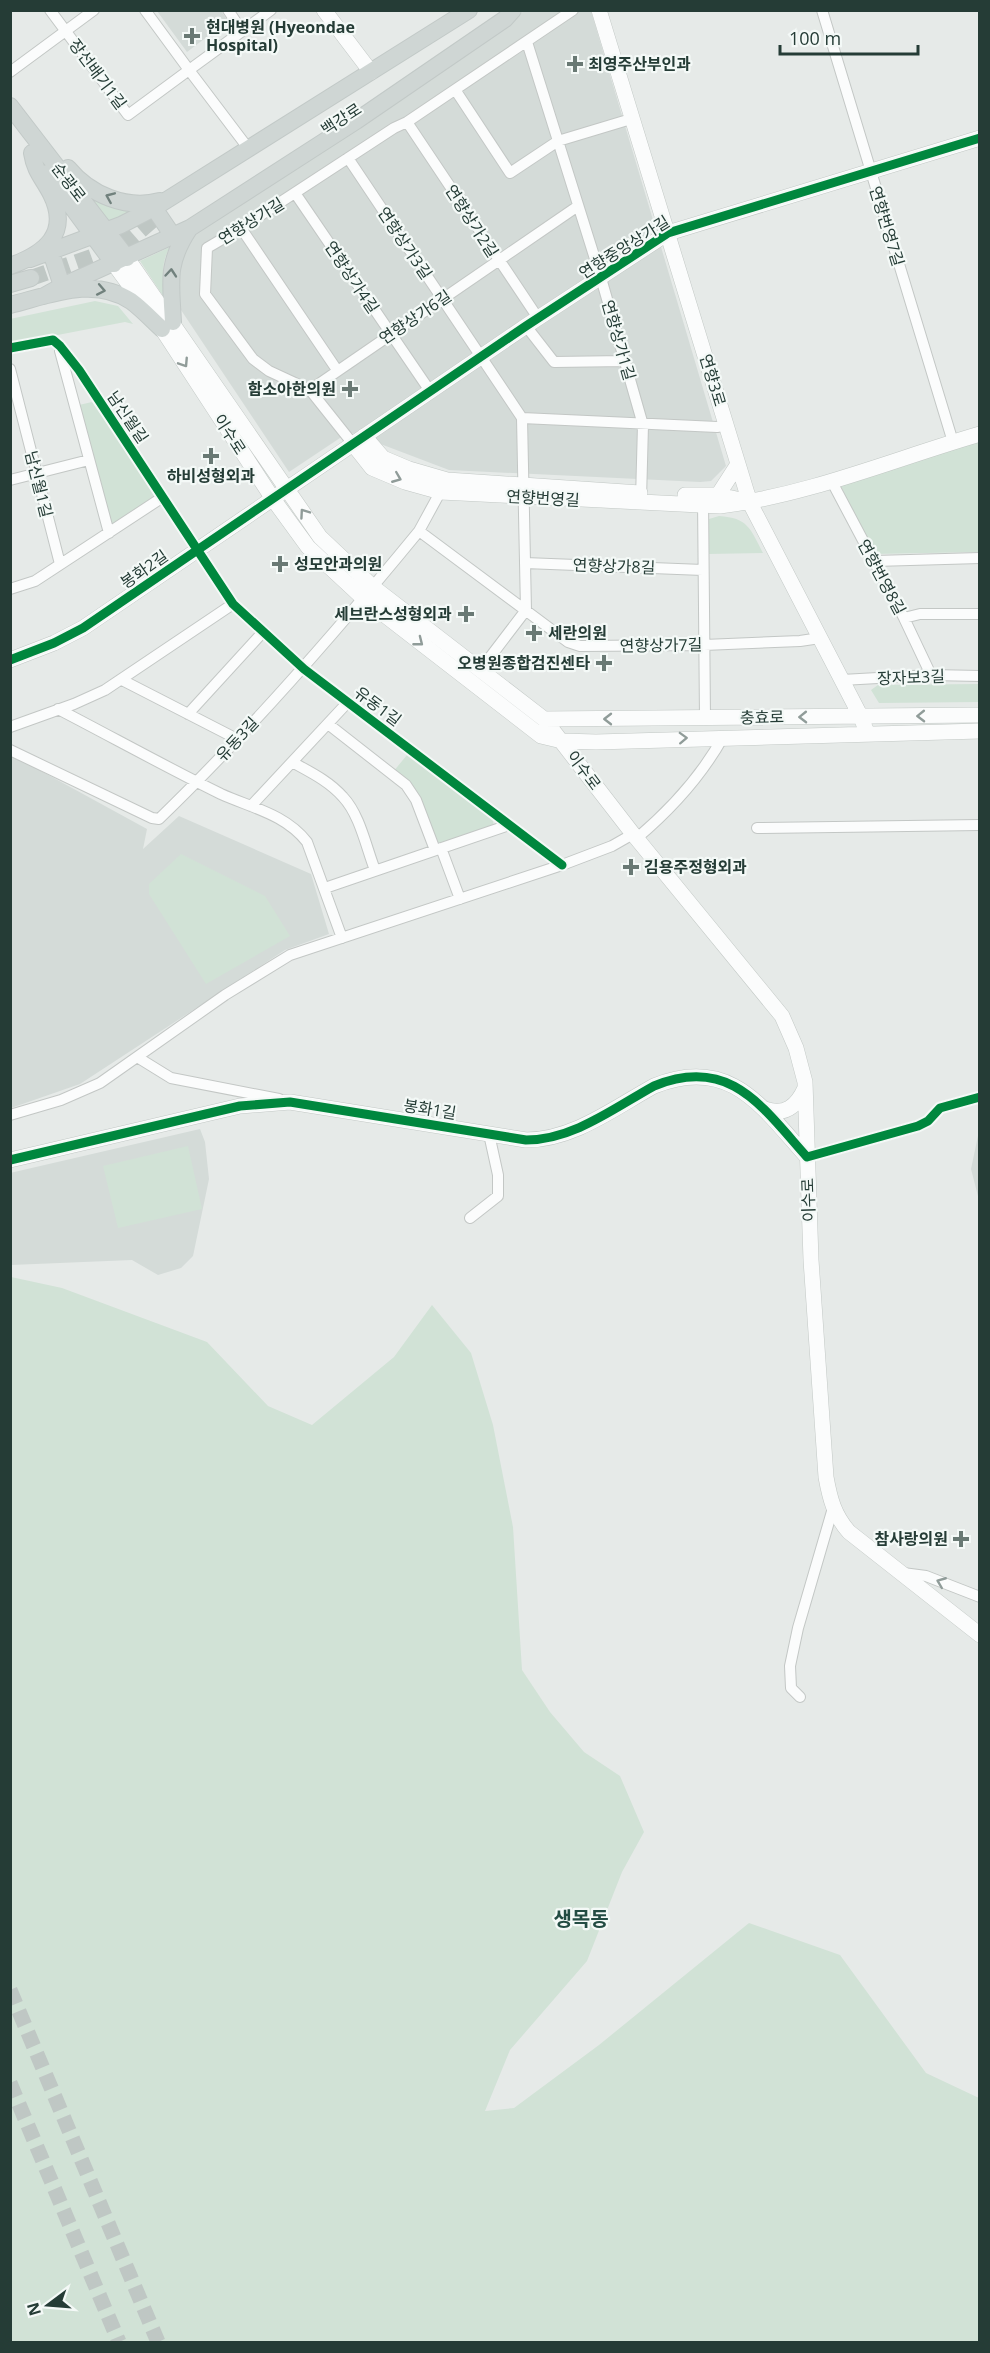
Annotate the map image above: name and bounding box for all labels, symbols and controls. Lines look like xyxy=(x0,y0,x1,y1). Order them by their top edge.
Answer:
place label: 현대병원 (Hyeondae Hospital) xyxy=(206,16,355,56)
scale bar xyxy=(780,18,918,56)
text: 100 m xyxy=(789,26,841,50)
marker: 현대병원 (Hyeondae Hospital) xyxy=(183,27,201,45)
street label: 장선배기1길 xyxy=(64,34,132,114)
place label: 최영주산부인과 xyxy=(588,53,691,75)
marker: 최영주산부인과 xyxy=(566,55,584,73)
street label: 백강로 xyxy=(316,98,366,140)
street label: 순광로 xyxy=(47,158,91,206)
street label: 연향상가2길 xyxy=(440,180,504,262)
street label: 연향번영7길 xyxy=(864,183,910,269)
one-way arrow xyxy=(105,192,116,204)
street label: 연향상가길 xyxy=(214,192,288,250)
street label: 연향상가3길 xyxy=(373,203,437,283)
street label: 연향중앙상가길 xyxy=(574,210,674,284)
street label: 연향상가4길 xyxy=(320,237,384,317)
one-way arrow xyxy=(165,269,178,278)
one-way arrow xyxy=(96,283,106,296)
street label: 연향상가6길 xyxy=(375,285,455,349)
street label: 연향상가1길 xyxy=(597,297,641,383)
street label: 연향3로 xyxy=(695,351,731,409)
one-way arrow xyxy=(177,356,188,367)
place label: 함소아한의원 xyxy=(248,378,336,400)
marker: 함소아한의원 xyxy=(341,380,359,398)
street label: 남신월길 xyxy=(102,386,154,448)
street label: 이수로 xyxy=(209,409,251,459)
marker: 하비성형외과 xyxy=(202,447,220,465)
street label: 남신월1길 xyxy=(20,448,58,520)
place label: 하비성형외과 xyxy=(167,465,255,487)
one-way arrow xyxy=(391,471,402,483)
street label: 연향번영길 xyxy=(506,485,580,511)
one-way arrow xyxy=(300,509,311,520)
street label: 연향번영8길 xyxy=(853,535,911,619)
street label: 봉화2길 xyxy=(116,545,172,593)
place label: 성모안과의원 xyxy=(294,553,382,575)
street label: 연향상가8길 xyxy=(572,554,656,578)
marker: 성모안과의원 xyxy=(271,555,289,573)
place label: 세브란스성형외과 xyxy=(334,603,452,625)
marker: 세브란스성형외과 xyxy=(457,605,475,623)
place label: 세란의원 xyxy=(548,622,607,644)
marker: 세란의원 xyxy=(525,624,543,642)
street label: 연향상가7길 xyxy=(619,633,703,657)
one-way arrow xyxy=(413,634,424,645)
place label: 오병원종합검진센타 xyxy=(458,652,590,674)
marker: 오병원종합검진센타 xyxy=(595,654,613,672)
street label: 장자보3길 xyxy=(877,665,945,689)
street label: 유동1길 xyxy=(350,681,406,731)
street label: 충효로 xyxy=(740,706,785,728)
one-way arrow xyxy=(917,710,926,722)
one-way arrow xyxy=(798,711,807,723)
street label: 유동3길 xyxy=(211,712,263,766)
one-way arrow xyxy=(604,713,613,725)
one-way arrow xyxy=(679,732,688,745)
street label: 이수로 xyxy=(562,746,606,794)
place label: 김용주정형외과 xyxy=(644,856,747,878)
marker: 김용주정형외과 xyxy=(622,858,640,876)
street label: 봉화1길 xyxy=(402,1094,458,1124)
street label: 이수로 xyxy=(796,1177,820,1222)
place label: 참사랑의원 xyxy=(874,1528,948,1550)
marker: 참사랑의원 xyxy=(952,1530,970,1548)
one-way arrow xyxy=(937,1577,948,1589)
district label: 생목동 xyxy=(553,1905,609,1932)
north arrow xyxy=(18,2275,78,2335)
text: N xyxy=(21,2300,46,2318)

